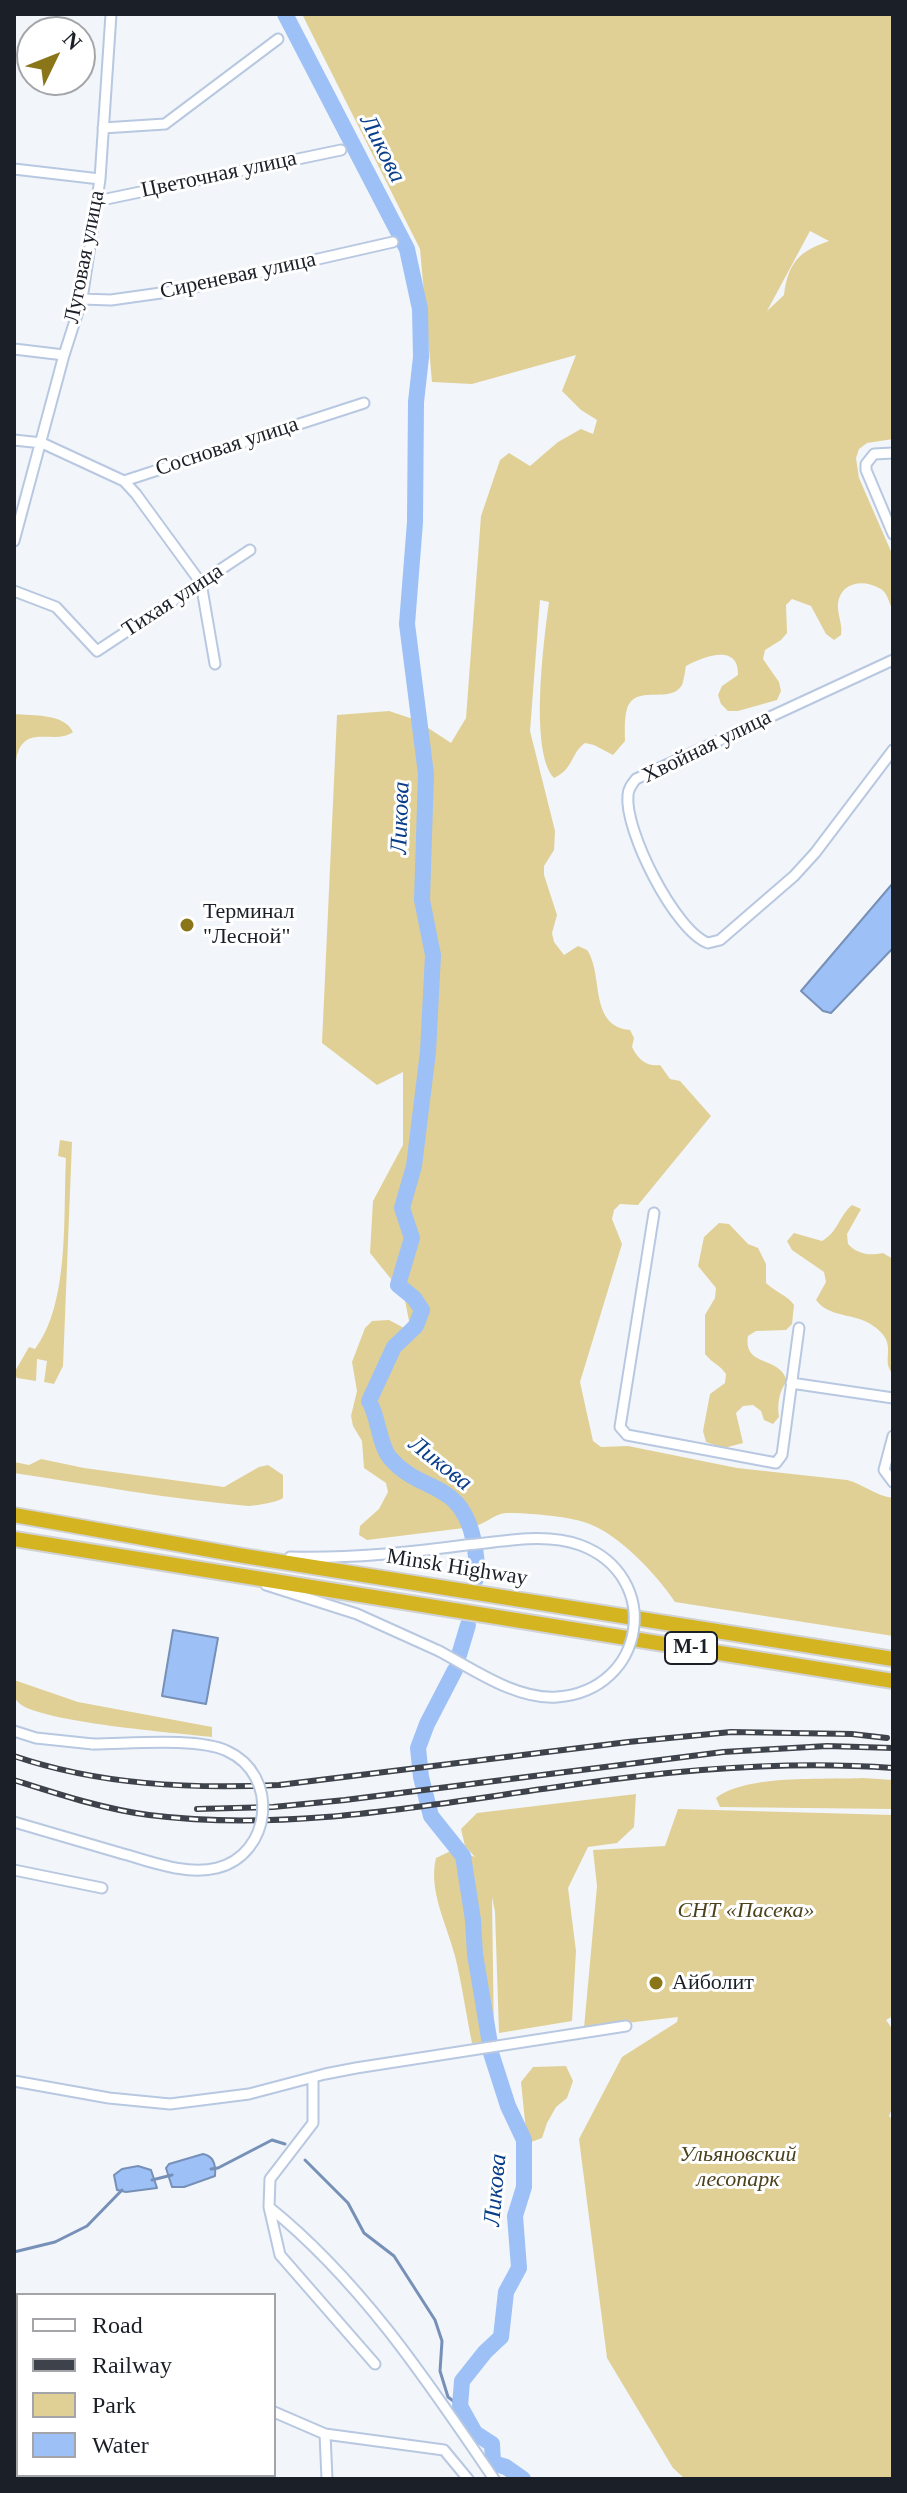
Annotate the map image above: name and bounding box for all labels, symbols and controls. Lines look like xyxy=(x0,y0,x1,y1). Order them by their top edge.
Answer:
north arrow xyxy=(16,16,96,96)
text: N xyxy=(58,26,87,55)
water label: Ликова xyxy=(353,110,411,188)
street label: Цветочная улица xyxy=(139,146,299,204)
street label: Луговая улица xyxy=(59,188,111,326)
street label: Сиреневая улица xyxy=(158,247,318,305)
street label: Сосновая улица xyxy=(152,411,302,483)
street label: Тихая улица xyxy=(118,559,228,643)
street label: Хвойная улица xyxy=(638,704,776,790)
water label: Ликова xyxy=(385,781,417,855)
place label: Терминал "Лесной" xyxy=(203,899,294,950)
marker: Терминал "Лесной" xyxy=(178,916,196,934)
water label: Ликова xyxy=(402,1430,478,1498)
street label: Minsk Highway xyxy=(385,1544,529,1592)
road number: М-1 xyxy=(665,1632,717,1664)
park label: СНТ «Пасека» xyxy=(677,1898,815,1924)
place label: Айболит xyxy=(672,1970,754,1996)
marker: Айболит xyxy=(647,1974,665,1992)
park label: Ульяновский лесопарк xyxy=(680,2142,796,2194)
water label: Ликова xyxy=(478,2152,514,2228)
legend xyxy=(16,2293,276,2477)
text: Road xyxy=(92,2312,143,2338)
text: Railway xyxy=(92,2352,172,2378)
text: Park xyxy=(92,2392,136,2418)
text: Water xyxy=(92,2432,149,2458)

